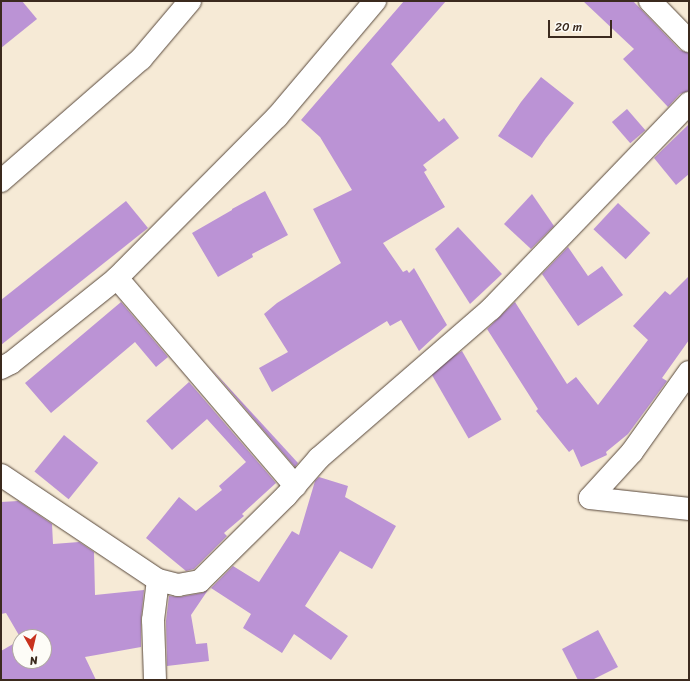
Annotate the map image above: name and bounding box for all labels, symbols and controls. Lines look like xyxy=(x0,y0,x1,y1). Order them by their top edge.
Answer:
scale bar xyxy=(550,12,614,38)
text: 20 m xyxy=(555,16,582,38)
north arrow xyxy=(12,629,52,669)
text: N xyxy=(29,650,39,670)

